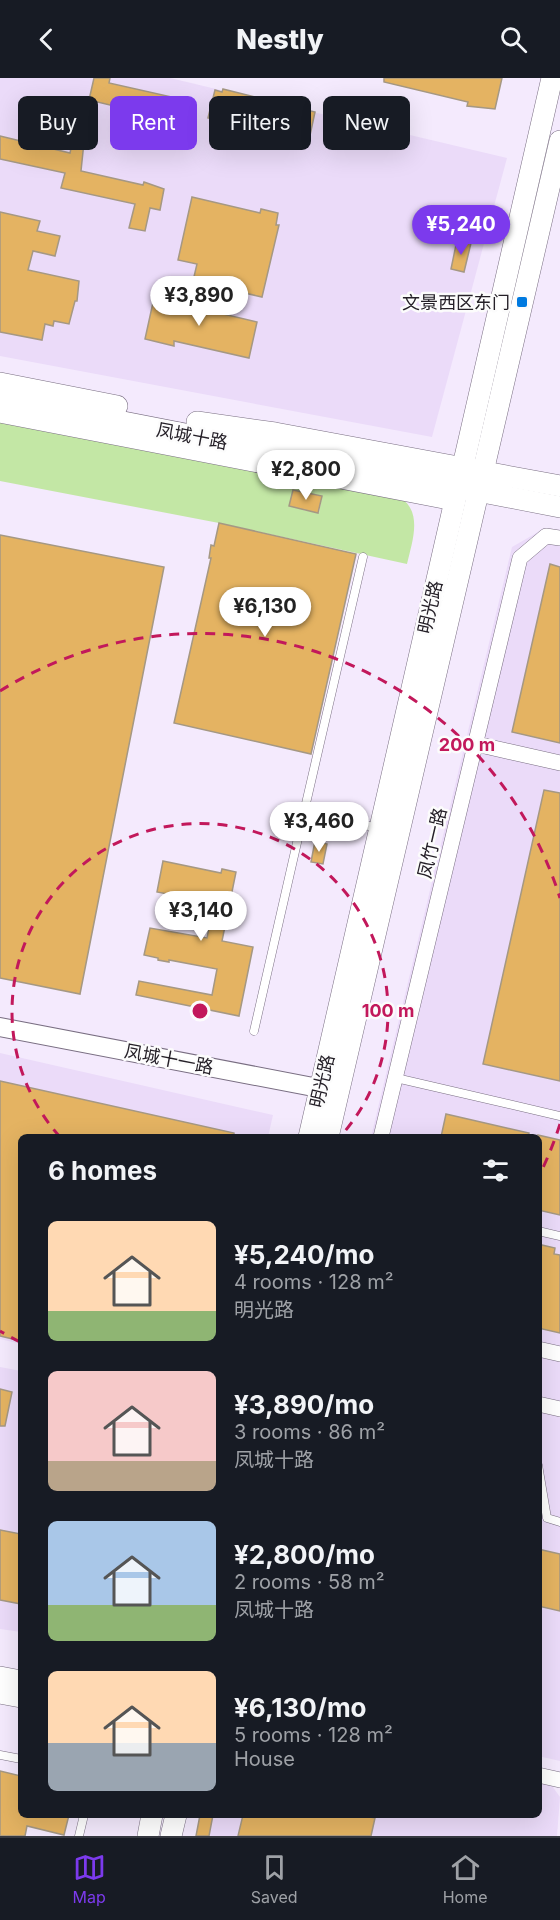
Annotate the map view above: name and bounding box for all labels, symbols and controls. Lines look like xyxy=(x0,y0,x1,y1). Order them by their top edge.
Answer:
icon: back xyxy=(30,23,63,56)
text: Nestly xyxy=(236,23,324,56)
icon: search xyxy=(497,23,530,56)
chip: Buy xyxy=(18,96,98,150)
chip: Rent xyxy=(110,96,197,150)
chip: Filters xyxy=(209,96,311,150)
chip: New xyxy=(323,96,410,150)
pin: ¥5,240 xyxy=(412,205,510,256)
text: ¥5,240 xyxy=(426,212,496,236)
pin: ¥3,890 xyxy=(150,276,248,327)
text: ¥3,890 xyxy=(164,283,234,307)
place label: 文景西区东门 xyxy=(402,292,510,313)
marker: 文景西区东门 xyxy=(515,295,529,309)
street label: 凤城十路 xyxy=(155,419,229,453)
pin: ¥2,800 xyxy=(257,450,355,501)
text: ¥2,800 xyxy=(271,457,341,481)
street label: 明光路 xyxy=(414,578,446,636)
pin: ¥6,130 xyxy=(216,587,314,638)
text: ¥6,130 xyxy=(233,594,297,618)
text: 200 m xyxy=(439,734,495,755)
pin: ¥3,460 xyxy=(270,802,368,853)
street label: 凤竹一路 xyxy=(414,806,450,880)
text: ¥3,460 xyxy=(284,809,354,833)
pin: ¥3,140 xyxy=(152,891,250,942)
text: ¥3,140 xyxy=(169,898,233,922)
text: 100 m xyxy=(362,1000,414,1021)
centre of rings xyxy=(190,1001,210,1021)
street label: 凤城十一路 xyxy=(123,1040,215,1078)
street label: 明光路 xyxy=(306,1052,338,1110)
icon: filters xyxy=(479,1154,512,1187)
text: 6 homes xyxy=(48,1155,157,1186)
text: ¥5,240/mo xyxy=(234,1239,374,1270)
icon: home xyxy=(96,1245,168,1317)
text: 4 rooms · 128 m² xyxy=(234,1270,394,1294)
text: 明光路 xyxy=(234,1298,294,1322)
text: ¥3,890/mo xyxy=(234,1389,374,1420)
icon: home xyxy=(96,1395,168,1467)
text: 3 rooms · 86 m² xyxy=(234,1420,385,1444)
text: 凤城十路 xyxy=(234,1448,314,1472)
text: ¥2,800/mo xyxy=(234,1539,375,1570)
icon: home xyxy=(96,1545,168,1617)
text: 2 rooms · 58 m² xyxy=(234,1570,385,1594)
text: 凤城十路 xyxy=(234,1598,314,1622)
text: ¥6,130/mo xyxy=(234,1692,367,1723)
icon: home xyxy=(96,1695,168,1767)
text: 5 rooms · 128 m² xyxy=(234,1723,393,1747)
text: House xyxy=(234,1747,295,1771)
tab: Map xyxy=(73,1851,106,1907)
tab: Saved xyxy=(251,1851,298,1907)
tab: Home xyxy=(443,1851,487,1907)

